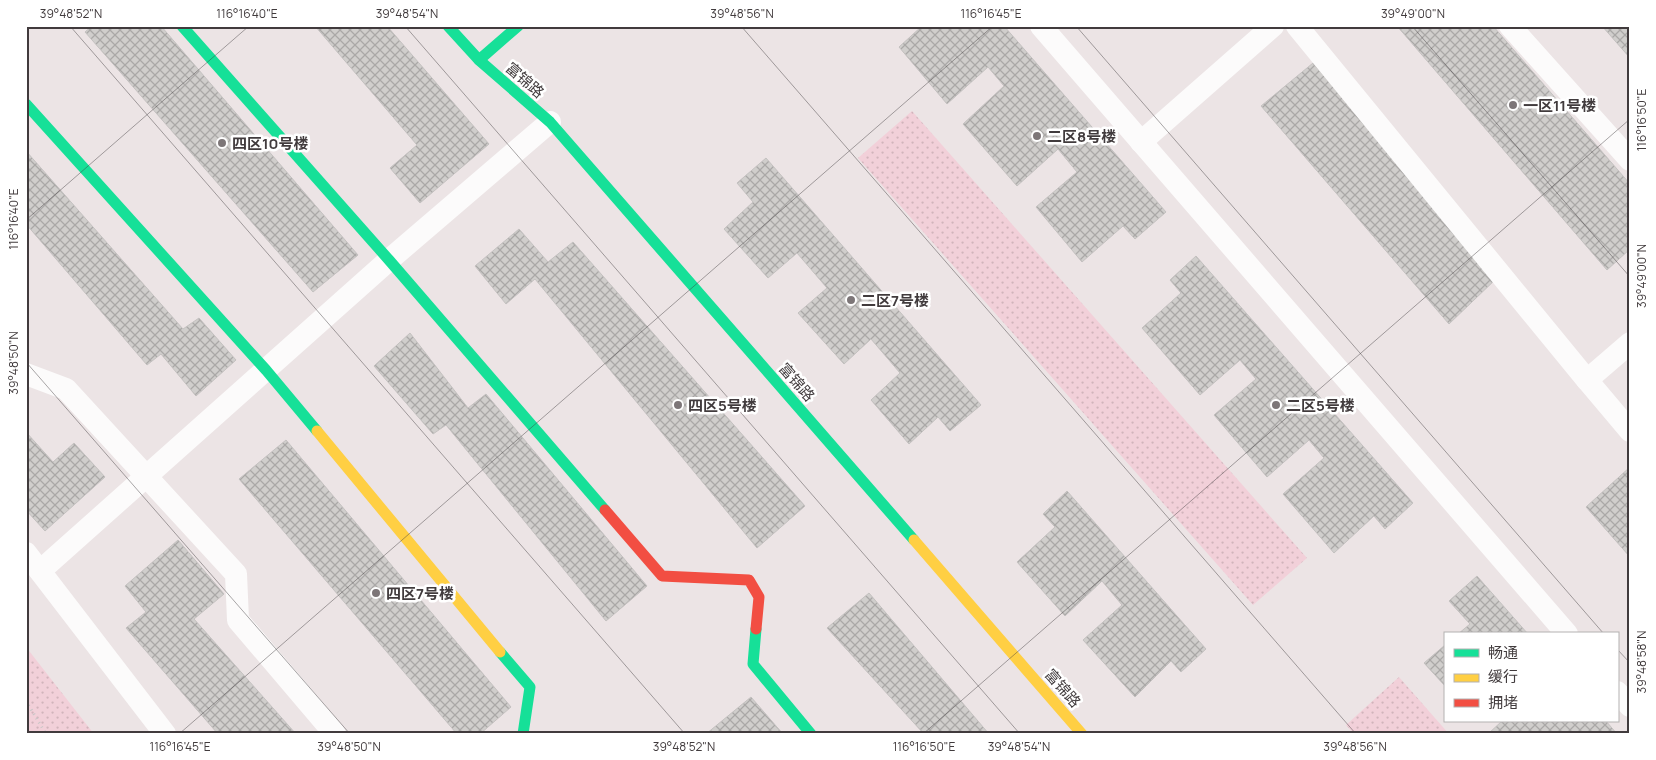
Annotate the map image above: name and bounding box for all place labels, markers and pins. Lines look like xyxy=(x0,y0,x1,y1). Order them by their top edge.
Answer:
place label: 一区11号楼 xyxy=(1523,95,1596,116)
marker: 一区11号楼 xyxy=(1507,99,1519,111)
place label: 二区8号楼 xyxy=(1047,126,1116,147)
marker: 二区8号楼 xyxy=(1031,130,1043,142)
place label: 四区10号楼 xyxy=(232,133,308,154)
marker: 四区10号楼 xyxy=(216,137,228,149)
place label: 二区7号楼 xyxy=(861,290,929,311)
marker: 二区7号楼 xyxy=(845,294,857,306)
place label: 四区5号楼 xyxy=(688,395,757,416)
place label: 二区5号楼 xyxy=(1286,395,1355,416)
marker: 四区5号楼 xyxy=(672,399,684,411)
marker: 二区5号楼 xyxy=(1270,399,1282,411)
place label: 四区7号楼 xyxy=(386,583,454,604)
marker: 四区7号楼 xyxy=(370,587,382,599)

